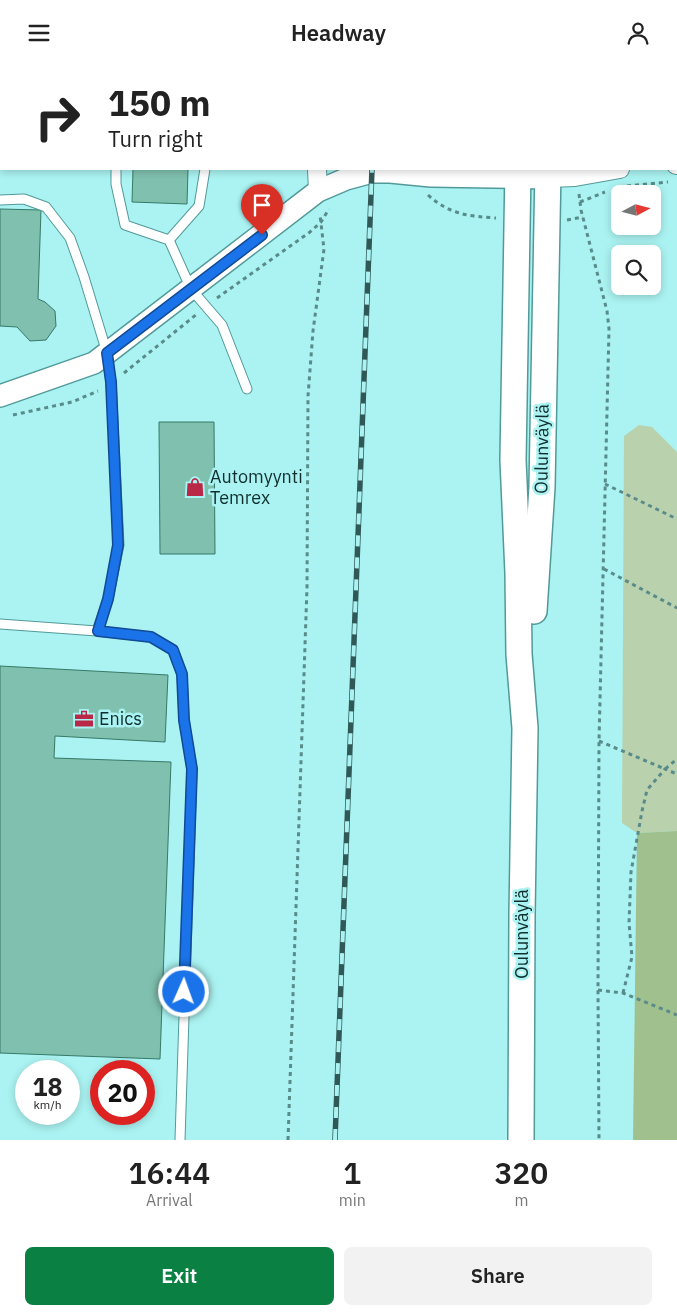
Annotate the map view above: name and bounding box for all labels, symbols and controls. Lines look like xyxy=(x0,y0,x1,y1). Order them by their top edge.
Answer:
text: Headway xyxy=(291,18,386,47)
icon: menu xyxy=(25,19,53,47)
icon: person xyxy=(624,19,652,47)
text: 150 m xyxy=(108,80,211,126)
icon: right xyxy=(25,85,90,150)
text: Turn right xyxy=(108,124,203,153)
pin xyxy=(241,184,283,235)
north arrow xyxy=(611,185,661,235)
map controls xyxy=(611,185,661,295)
icon: arrive xyxy=(248,191,276,219)
button: search xyxy=(611,245,661,295)
street label: Oulunväylä xyxy=(529,403,554,494)
place label: Automyynti Temrex xyxy=(210,465,303,509)
shop icon: Automyynti Temrex xyxy=(184,476,206,498)
place label: Enics xyxy=(99,707,142,730)
office icon: Enics xyxy=(73,708,95,730)
street label: Oulunväylä xyxy=(510,889,533,979)
position arrow xyxy=(157,965,209,1017)
speed limit sign: 20 xyxy=(90,1060,155,1125)
text: 18 xyxy=(32,1070,63,1103)
text: km/h xyxy=(33,1097,62,1112)
text: 16:44 xyxy=(129,1153,210,1192)
text: 1 xyxy=(343,1153,361,1192)
text: 320 xyxy=(494,1153,548,1192)
text: Arrival xyxy=(146,1190,193,1210)
text: min xyxy=(339,1190,366,1210)
text: m xyxy=(514,1190,528,1210)
button: Exit xyxy=(25,1247,334,1305)
button: Share xyxy=(344,1247,652,1305)

